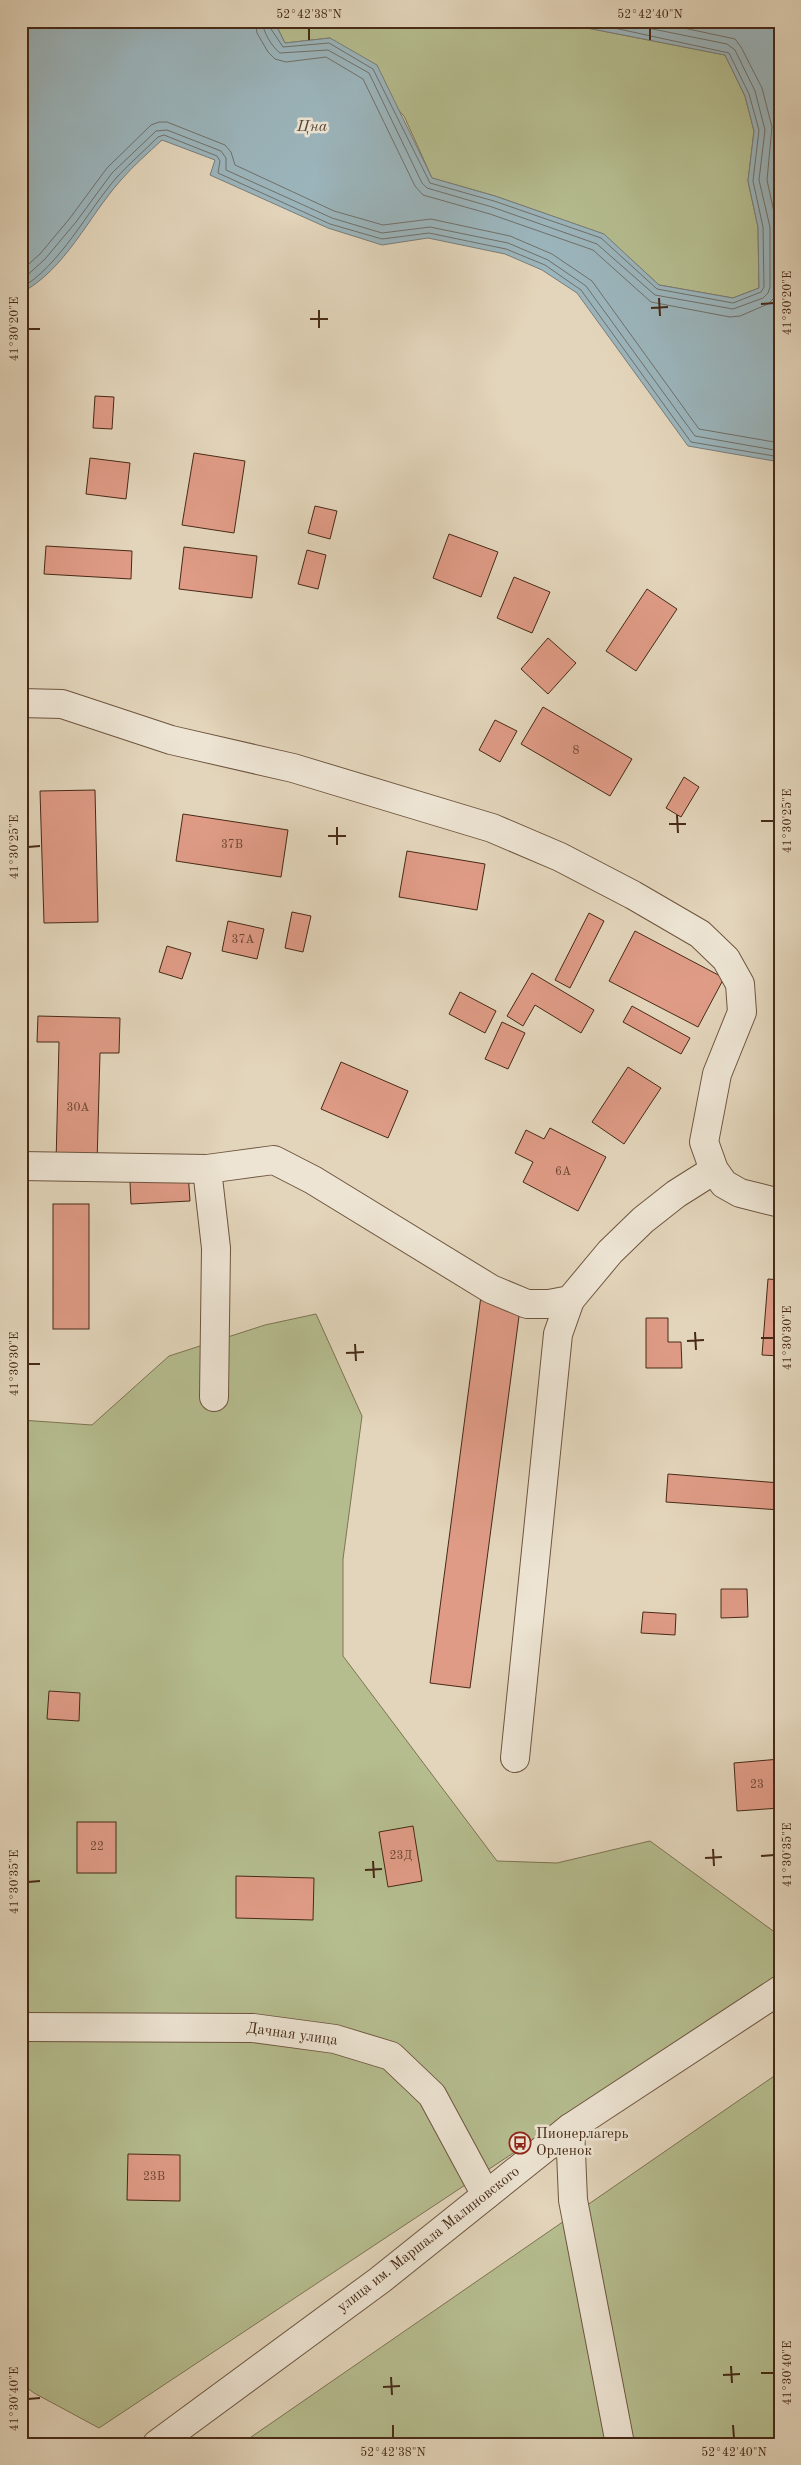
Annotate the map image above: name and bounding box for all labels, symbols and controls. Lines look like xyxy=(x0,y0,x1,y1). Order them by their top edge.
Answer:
text: 52°42'38"N xyxy=(276,8,342,21)
text: 52°42'40"N xyxy=(617,8,683,21)
water label: Цна xyxy=(296,119,328,135)
text: 41°30'20"E xyxy=(782,271,794,335)
text: 41°30'20"E xyxy=(9,297,21,361)
house number: 8 xyxy=(573,745,580,757)
text: 41°30'25"E xyxy=(781,789,794,853)
text: 41°30'25"E xyxy=(8,815,21,879)
house number: 37В xyxy=(221,839,243,851)
house number: 37А xyxy=(231,934,255,946)
house number: 30А xyxy=(66,1102,90,1114)
house number: 6А xyxy=(555,1166,571,1178)
text: 41°30'30"E xyxy=(782,1306,794,1370)
text: 41°30'30"E xyxy=(9,1332,21,1396)
house number: 23 xyxy=(750,1779,764,1791)
text: 41°30'35"E xyxy=(781,1823,794,1887)
house number: 22 xyxy=(90,1841,104,1853)
text: 41°30'35"E xyxy=(8,1850,21,1914)
house number: 23Д xyxy=(390,1850,413,1862)
street label: Дачная улица xyxy=(245,2021,339,2049)
place label: Пионерлагерь Орленок xyxy=(536,2127,629,2159)
bus stop icon: Пионерлагерь Орленок xyxy=(508,2131,532,2155)
street label: улица им. Маршала Малиновского xyxy=(335,2164,523,2316)
house number: 23В xyxy=(143,2171,165,2183)
text: 41°30'40"E xyxy=(782,2341,794,2405)
text: 41°30'40"E xyxy=(9,2367,21,2431)
text: 52°42'38"N xyxy=(360,2446,426,2459)
text: 52°42'40"N xyxy=(701,2446,767,2459)

